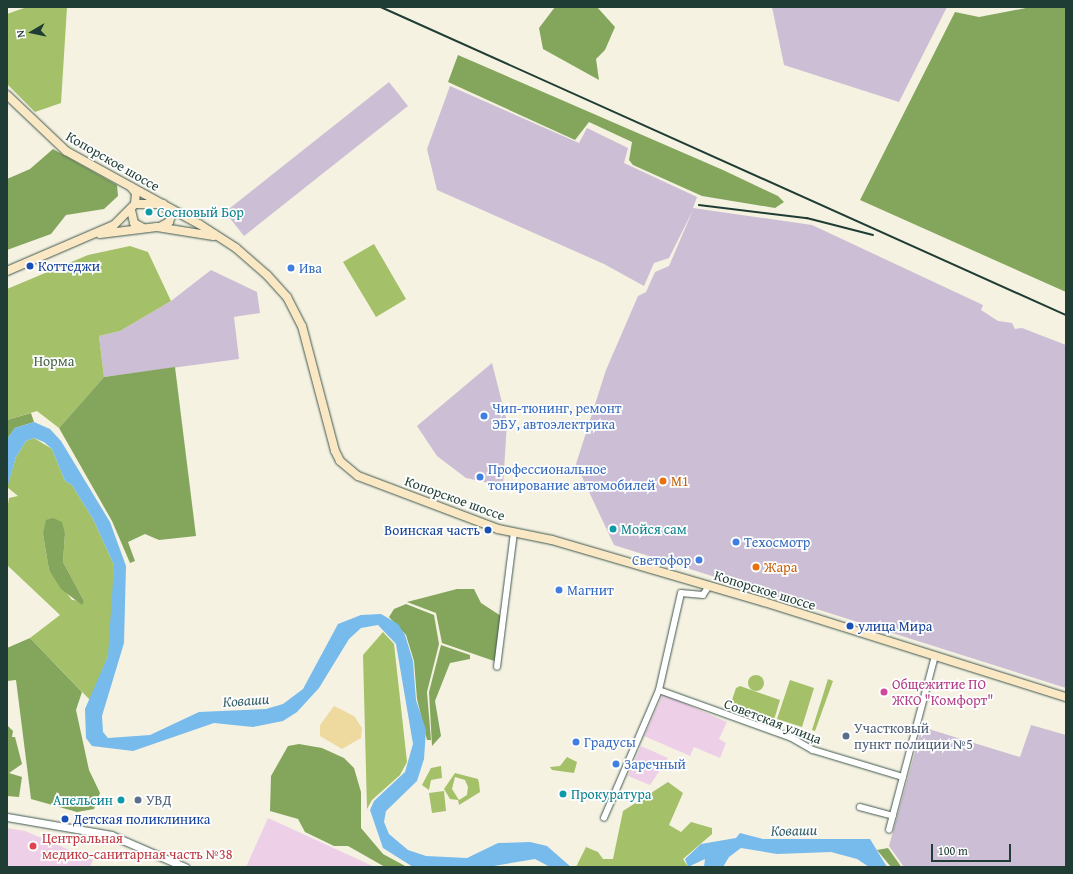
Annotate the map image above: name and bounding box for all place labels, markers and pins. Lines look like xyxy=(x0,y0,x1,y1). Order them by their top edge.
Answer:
place label: Сосновый Бор xyxy=(157,204,244,220)
marker: Сосновый Бор xyxy=(144,207,154,217)
place label: Коттеджи xyxy=(38,258,100,274)
place label: Ива xyxy=(299,260,322,276)
marker: Коттеджи xyxy=(25,261,35,271)
marker: Ива xyxy=(286,263,296,273)
place label: Чип-тюнинг, ремонт ЭБУ, автоэлектрика xyxy=(492,400,622,432)
marker: Чип-тюнинг, ремонт ЭБУ, автоэлектрика xyxy=(479,411,489,421)
place label: Профессиональное тонирование автомобилей xyxy=(488,461,655,494)
marker: Профессиональное тонирование автомобилей xyxy=(475,472,485,482)
place label: М1 xyxy=(671,473,689,489)
marker: М1 xyxy=(658,476,668,486)
place label: Мойся сам xyxy=(621,521,687,537)
place label: Воинская часть xyxy=(384,522,480,538)
marker: Мойся сам xyxy=(608,524,618,534)
marker: Воинская часть xyxy=(483,525,493,535)
place label: Техосмотр xyxy=(744,534,810,550)
marker: Техосмотр xyxy=(731,537,741,547)
place label: Светофор xyxy=(632,552,691,568)
marker: Светофор xyxy=(694,555,704,565)
place label: Жара xyxy=(764,559,797,575)
marker: Жара xyxy=(751,562,761,572)
place label: Магнит xyxy=(567,582,614,598)
marker: Магнит xyxy=(554,585,564,595)
place label: улица Мира xyxy=(858,618,932,634)
marker: улица Мира xyxy=(845,621,855,631)
place label: Общежитие ПО ЖКО "Комфорт" xyxy=(892,676,994,708)
marker: Общежитие ПО ЖКО "Комфорт" xyxy=(879,687,889,697)
place label: Участковый пункт полиции №5 xyxy=(854,720,973,752)
marker: Участковый пункт полиции №5 xyxy=(841,731,851,741)
place label: Градусы xyxy=(584,734,636,750)
marker: Градусы xyxy=(571,737,581,747)
place label: Заречный xyxy=(624,756,686,772)
marker: Заречный xyxy=(611,759,621,769)
place label: Прокуратура xyxy=(571,786,652,802)
marker: Прокуратура xyxy=(558,789,568,799)
place label: Апельсин xyxy=(53,792,113,808)
place label: УВД xyxy=(146,792,171,808)
marker: Апельсин xyxy=(116,795,126,805)
marker: УВД xyxy=(133,795,143,805)
place label: Детская поликлиника xyxy=(73,811,211,827)
marker: Детская поликлиника xyxy=(60,814,70,824)
place label: Центральная медико-санитарная часть №38 xyxy=(42,830,233,862)
marker: Центральная медико-санитарная часть №38 xyxy=(27,840,39,852)

